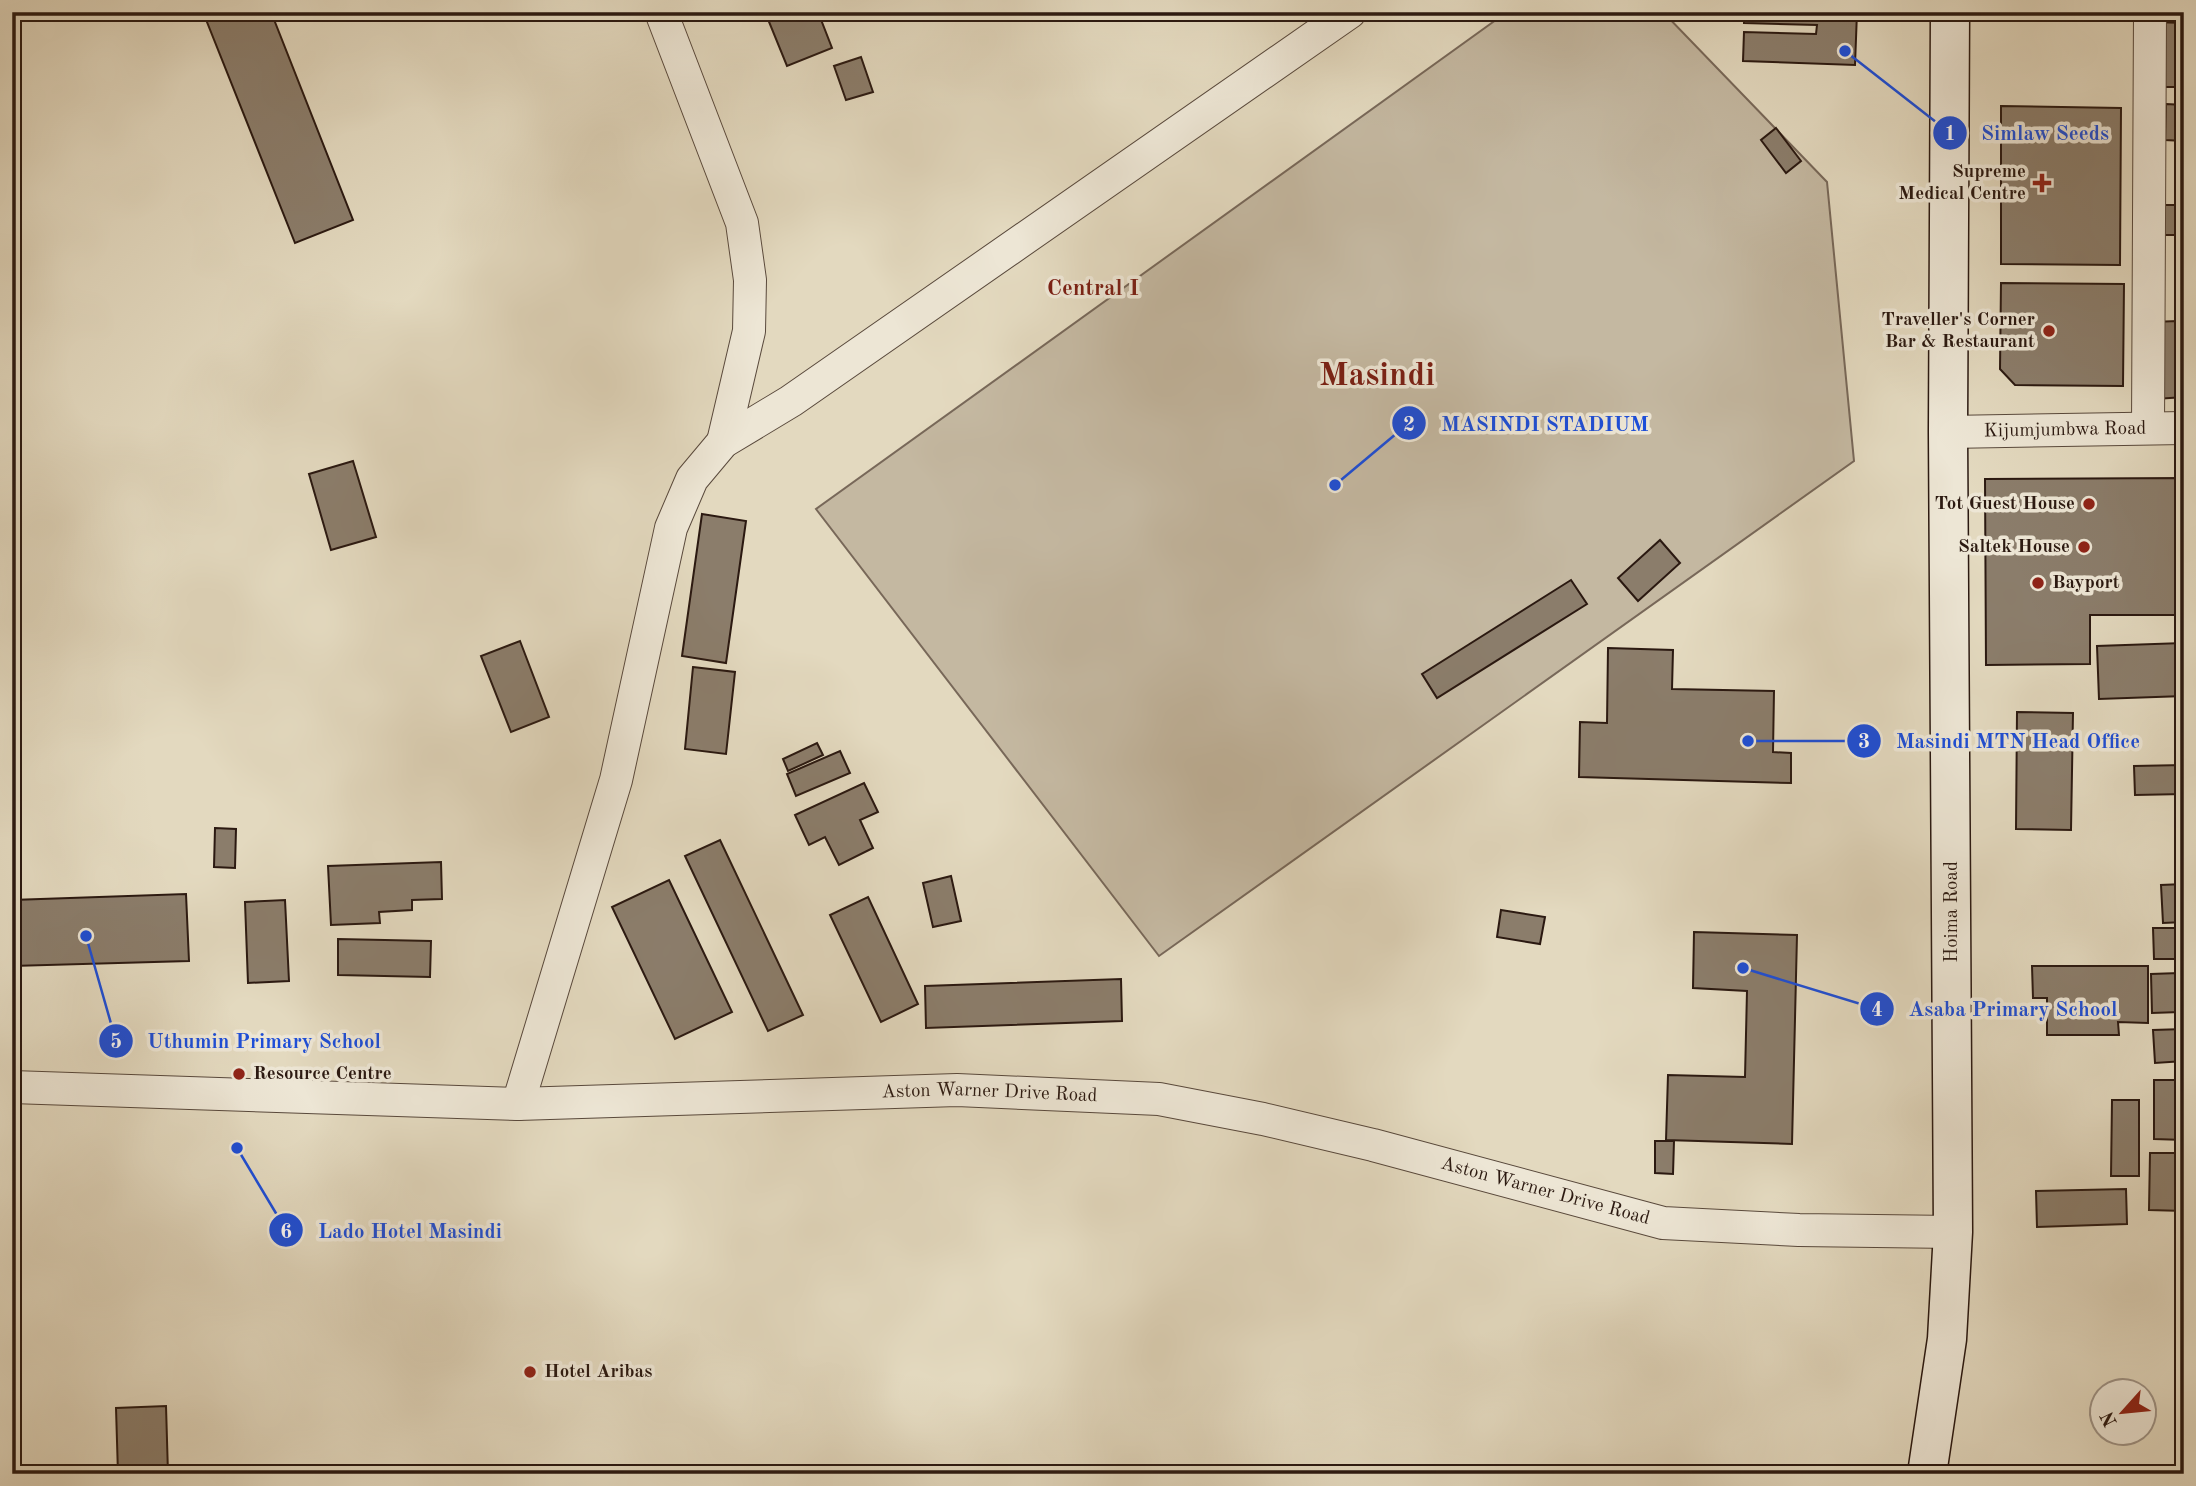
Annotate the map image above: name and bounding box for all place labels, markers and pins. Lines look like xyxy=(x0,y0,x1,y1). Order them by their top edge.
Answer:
callout: Simlaw Seeds xyxy=(1932,112,2123,154)
place label: Supreme Medical Centre xyxy=(1898,163,2026,204)
marker: Supreme Medical Centre xyxy=(2032,173,2052,193)
place label: Traveller's Corner Bar & Restaurant xyxy=(1881,311,2035,352)
marker: Traveller's Corner Bar & Restaurant xyxy=(2041,323,2057,339)
callout: MASINDI STADIUM xyxy=(1392,402,1662,444)
place label: Tot Guest House xyxy=(1934,495,2075,514)
marker: Tot Guest House xyxy=(2081,496,2097,512)
place label: Saltek House xyxy=(1958,538,2070,557)
marker: Saltek House xyxy=(2076,539,2092,555)
place label: Bayport xyxy=(2052,574,2120,593)
marker: Bayport xyxy=(2030,575,2046,591)
callout: Masindi MTN Head Office xyxy=(1847,720,2154,762)
callout: Asaba Primary School xyxy=(1859,988,2131,1030)
callout: Uthumin Primary School xyxy=(98,1020,395,1062)
place label: Resource Centre xyxy=(253,1065,392,1084)
marker: Resource Centre xyxy=(231,1066,247,1082)
callout: Lado Hotel Masindi xyxy=(269,1209,516,1251)
place label: Hotel Aribas xyxy=(544,1363,652,1382)
marker: Hotel Aribas xyxy=(522,1364,538,1380)

